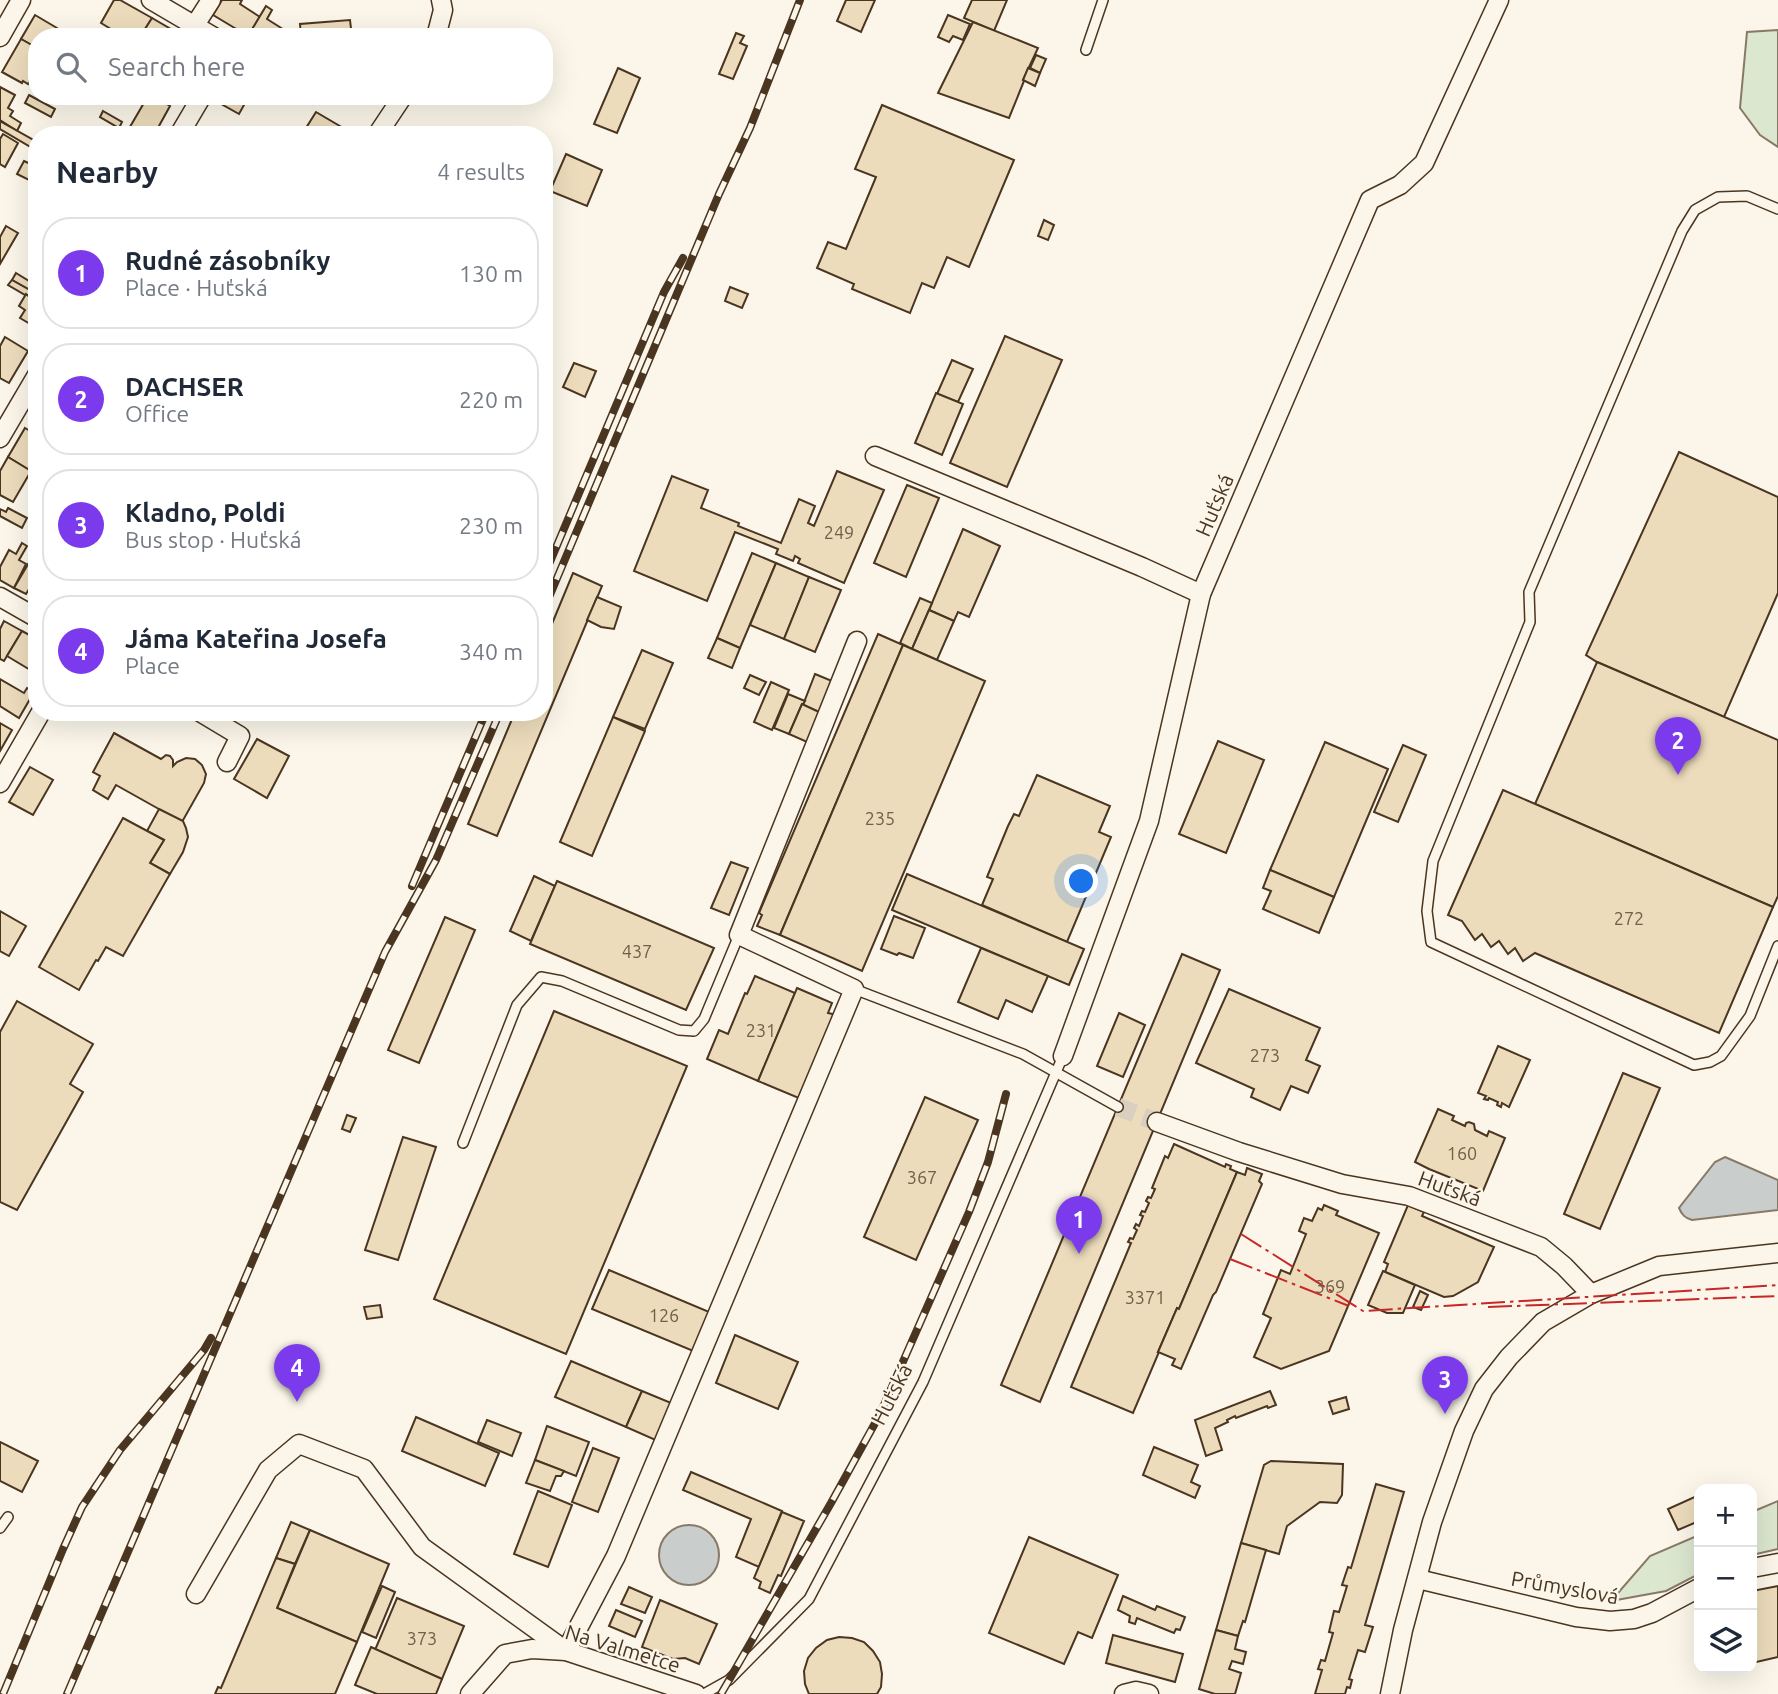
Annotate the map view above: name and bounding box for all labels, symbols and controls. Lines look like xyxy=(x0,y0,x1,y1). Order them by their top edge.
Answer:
search box xyxy=(28,28,553,105)
icon: search xyxy=(52,48,90,86)
text: Search here xyxy=(108,52,245,81)
text: Nearby xyxy=(56,155,158,189)
text: 4 results xyxy=(437,159,525,184)
text: Rudné zásobníky xyxy=(125,246,330,275)
text: 1 xyxy=(75,261,87,286)
text: 130 m xyxy=(459,261,523,286)
text: Place · Huťská xyxy=(125,275,268,300)
text: DACHSER xyxy=(125,372,244,401)
text: 2 xyxy=(75,387,87,412)
text: 220 m xyxy=(459,387,523,412)
text: Office xyxy=(125,401,189,426)
street label: Huťská xyxy=(1190,470,1238,540)
text: Kladno, Poldi xyxy=(125,498,285,527)
text: 3 xyxy=(75,513,87,538)
text: 230 m xyxy=(459,513,523,538)
house number: 249 xyxy=(824,522,854,542)
text: Bus stop · Huťská xyxy=(125,527,302,552)
text: Jáma Kateřina Josefa xyxy=(125,624,387,653)
text: 4 xyxy=(75,639,87,664)
text: 340 m xyxy=(459,639,523,664)
text: Place xyxy=(125,653,180,678)
pin: 2 xyxy=(1655,717,1701,775)
house number: 235 xyxy=(865,808,895,828)
your location xyxy=(1064,864,1098,898)
house number: 272 xyxy=(1614,908,1644,928)
house number: 437 xyxy=(622,941,652,961)
house number: 231 xyxy=(746,1020,776,1040)
house number: 273 xyxy=(1250,1045,1280,1065)
house number: 160 xyxy=(1447,1143,1477,1163)
street label: Huťská xyxy=(1415,1166,1485,1210)
house number: 367 xyxy=(907,1167,937,1187)
pin: 1 xyxy=(1056,1196,1102,1254)
house number: 369 xyxy=(1315,1276,1345,1296)
house number: 3371 xyxy=(1125,1287,1165,1307)
house number: 126 xyxy=(649,1305,679,1325)
pin: 4 xyxy=(274,1344,320,1402)
pin: 3 xyxy=(1422,1356,1468,1414)
street label: Huťská xyxy=(865,1359,917,1429)
map controls xyxy=(1694,1484,1757,1673)
button: + xyxy=(1694,1484,1757,1547)
button: − xyxy=(1694,1547,1757,1610)
street label: Průmyslová xyxy=(1509,1566,1621,1608)
button: layers xyxy=(1694,1610,1757,1673)
street label: Na Valmetce xyxy=(563,1619,683,1677)
house number: 373 xyxy=(407,1628,437,1648)

